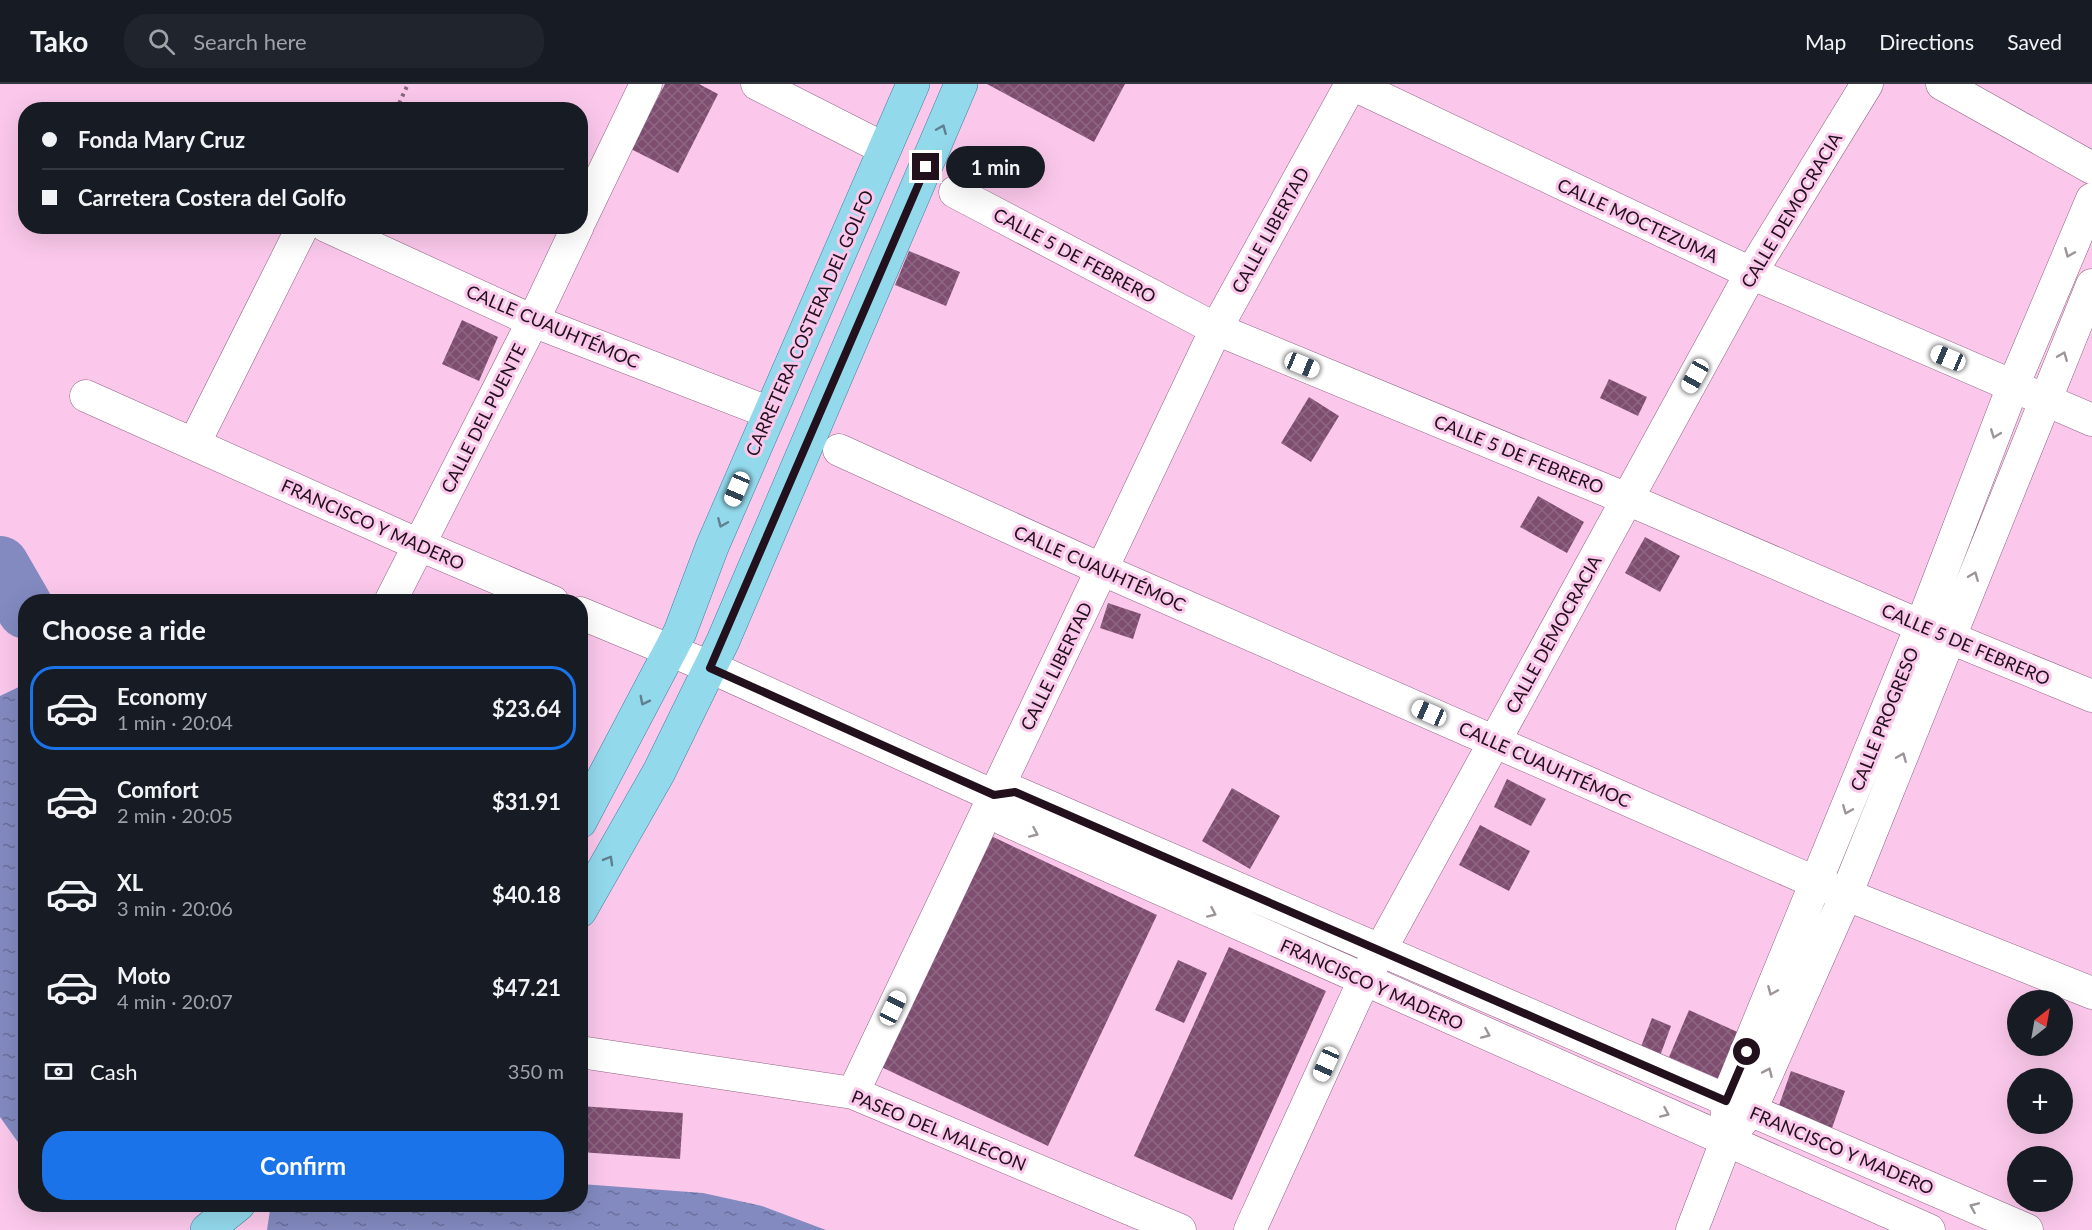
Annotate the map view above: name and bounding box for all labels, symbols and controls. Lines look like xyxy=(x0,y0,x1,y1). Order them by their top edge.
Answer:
search box xyxy=(124,14,544,68)
text: Tako xyxy=(30,24,88,58)
icon: search xyxy=(145,25,178,58)
text: Search here xyxy=(193,28,307,55)
text: Map xyxy=(1805,29,1846,54)
text: Directions xyxy=(1879,29,1974,54)
text: Saved xyxy=(2007,29,2062,54)
one-way arrow xyxy=(935,124,947,135)
text: Fonda Mary Cruz xyxy=(78,126,245,153)
street label: CALLE DEMOCRACIA xyxy=(1736,128,1847,292)
callout: 1 min xyxy=(947,146,1046,188)
route end xyxy=(912,153,939,180)
text: 1 min xyxy=(971,155,1020,179)
street label: CALLE LIBERTAD xyxy=(1226,163,1314,297)
street label: CALLE MOCTEZUMA xyxy=(1554,173,1723,267)
text: Carretera Costera del Golfo xyxy=(78,184,346,211)
street label: CARRETERA COSTERA DEL GOLFO xyxy=(740,187,878,459)
street label: CALLE 5 DE FEBRERO xyxy=(990,203,1160,307)
one-way arrow xyxy=(2064,247,2076,258)
street label: CALLE CUAUHTÉMOC xyxy=(463,280,643,372)
street label: CALLE DEL PUENTE xyxy=(436,340,530,496)
car xyxy=(1928,343,1968,373)
car xyxy=(1282,350,1322,380)
one-way arrow xyxy=(2056,352,2068,363)
car xyxy=(1678,356,1712,396)
street label: CALLE 5 DE FEBRERO xyxy=(1431,410,1607,498)
one-way arrow xyxy=(1990,427,2002,438)
car xyxy=(722,469,752,509)
street label: FRANCISCO Y MADERO xyxy=(278,474,468,574)
one-way arrow xyxy=(717,516,729,527)
street label: CALLE CUAUHTÉMOC xyxy=(1011,520,1189,616)
street label: CALLE DEMOCRACIA xyxy=(1500,550,1606,717)
one-way arrow xyxy=(1967,571,1979,582)
street label: CALLE LIBERTAD xyxy=(1015,598,1097,734)
street label: CALLE 5 DE FEBRERO xyxy=(1878,599,2054,689)
text: Choose a ride xyxy=(42,613,206,646)
street label: CALLE PROGRESO xyxy=(1845,644,1923,794)
icon: car xyxy=(45,681,99,735)
text: Economy xyxy=(117,683,207,710)
text: $23.64 xyxy=(492,695,561,722)
one-way arrow xyxy=(639,695,651,706)
car xyxy=(1409,697,1449,729)
text: 1 min · 20:04 xyxy=(117,710,233,734)
street label: CALLE CUAUHTÉMOC xyxy=(1456,716,1634,812)
one-way arrow xyxy=(1895,752,1907,763)
icon: car xyxy=(45,774,99,828)
text: Comfort xyxy=(117,776,199,803)
text: $31.91 xyxy=(492,788,561,815)
text: 2 min · 20:05 xyxy=(117,803,233,827)
one-way arrow xyxy=(1842,804,1854,815)
one-way arrow xyxy=(1028,825,1039,837)
one-way arrow xyxy=(602,856,614,866)
icon: car xyxy=(45,867,99,921)
text: XL xyxy=(117,869,143,896)
text: $40.18 xyxy=(492,881,561,908)
text: 3 min · 20:06 xyxy=(117,896,233,920)
one-way arrow xyxy=(1206,905,1217,917)
street label: FRANCISCO Y MADERO xyxy=(1277,934,1467,1034)
icon: car xyxy=(45,960,99,1014)
text: Moto xyxy=(117,962,171,989)
text: $47.21 xyxy=(492,974,561,1001)
one-way arrow xyxy=(1767,984,1779,995)
car xyxy=(877,988,909,1028)
text: 4 min · 20:07 xyxy=(117,989,233,1013)
north arrow xyxy=(2007,990,2073,1056)
map controls xyxy=(2007,990,2073,1212)
one-way arrow xyxy=(1480,1027,1491,1039)
route start xyxy=(1733,1038,1760,1065)
car xyxy=(1310,1044,1342,1084)
icon: cash xyxy=(42,1055,75,1088)
text: Cash xyxy=(90,1058,137,1085)
text: 350 m xyxy=(508,1059,564,1083)
one-way arrow xyxy=(1761,1067,1773,1078)
button: + xyxy=(2007,1068,2073,1134)
street label: PASEO DEL MALECON xyxy=(848,1085,1030,1175)
street label: FRANCISCO Y MADERO xyxy=(1747,1101,1937,1199)
one-way arrow xyxy=(1659,1106,1670,1118)
button: Confirm xyxy=(42,1131,564,1200)
button: − xyxy=(2007,1146,2073,1212)
one-way arrow xyxy=(1969,1202,1980,1214)

